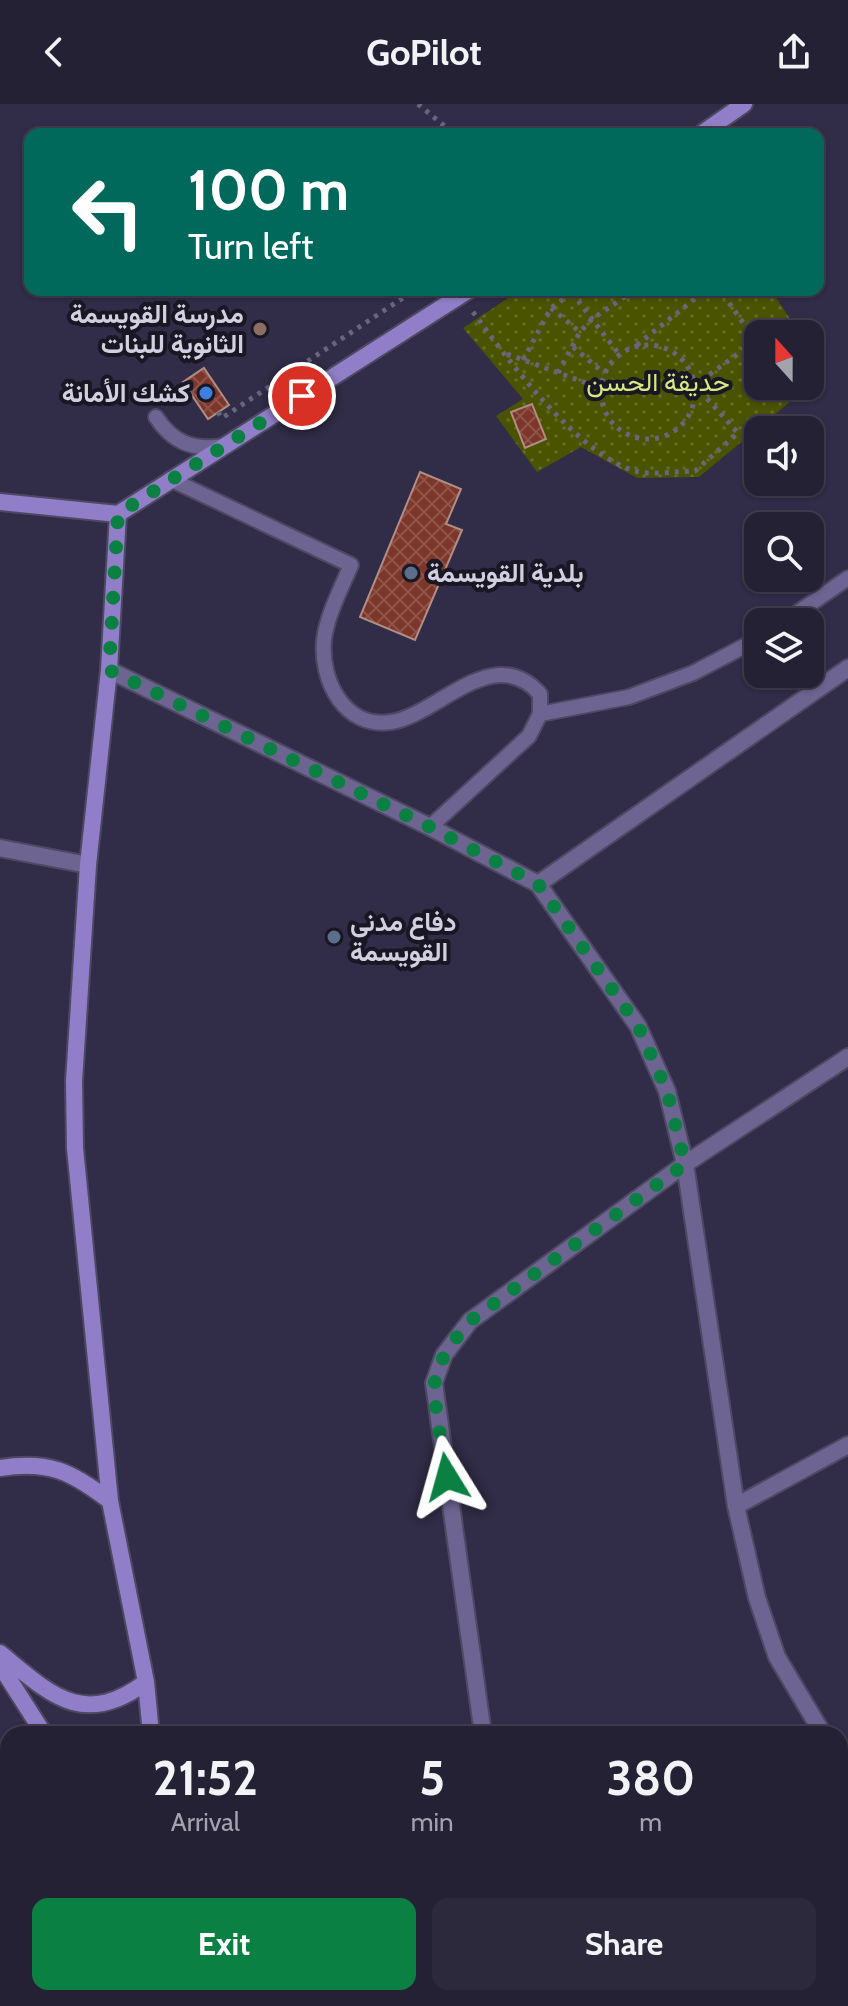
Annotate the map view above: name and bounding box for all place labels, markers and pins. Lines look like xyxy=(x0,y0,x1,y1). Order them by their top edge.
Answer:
place label: مدرسة القويسمة الثانوية للبنات xyxy=(70,298,244,360)
marker: مدرسة القويسمة الثانوية للبنات xyxy=(251,320,269,338)
pin xyxy=(268,362,336,430)
place label: كشك الأمانة xyxy=(62,377,190,409)
marker: كشك الأمانة xyxy=(197,384,215,402)
place label: بلدية القويسمة xyxy=(427,557,584,589)
marker: بلدية القويسمة xyxy=(402,564,420,582)
place label: دفاع مدني القويسمة xyxy=(350,906,457,968)
marker: دفاع مدني القويسمة xyxy=(325,928,343,946)

